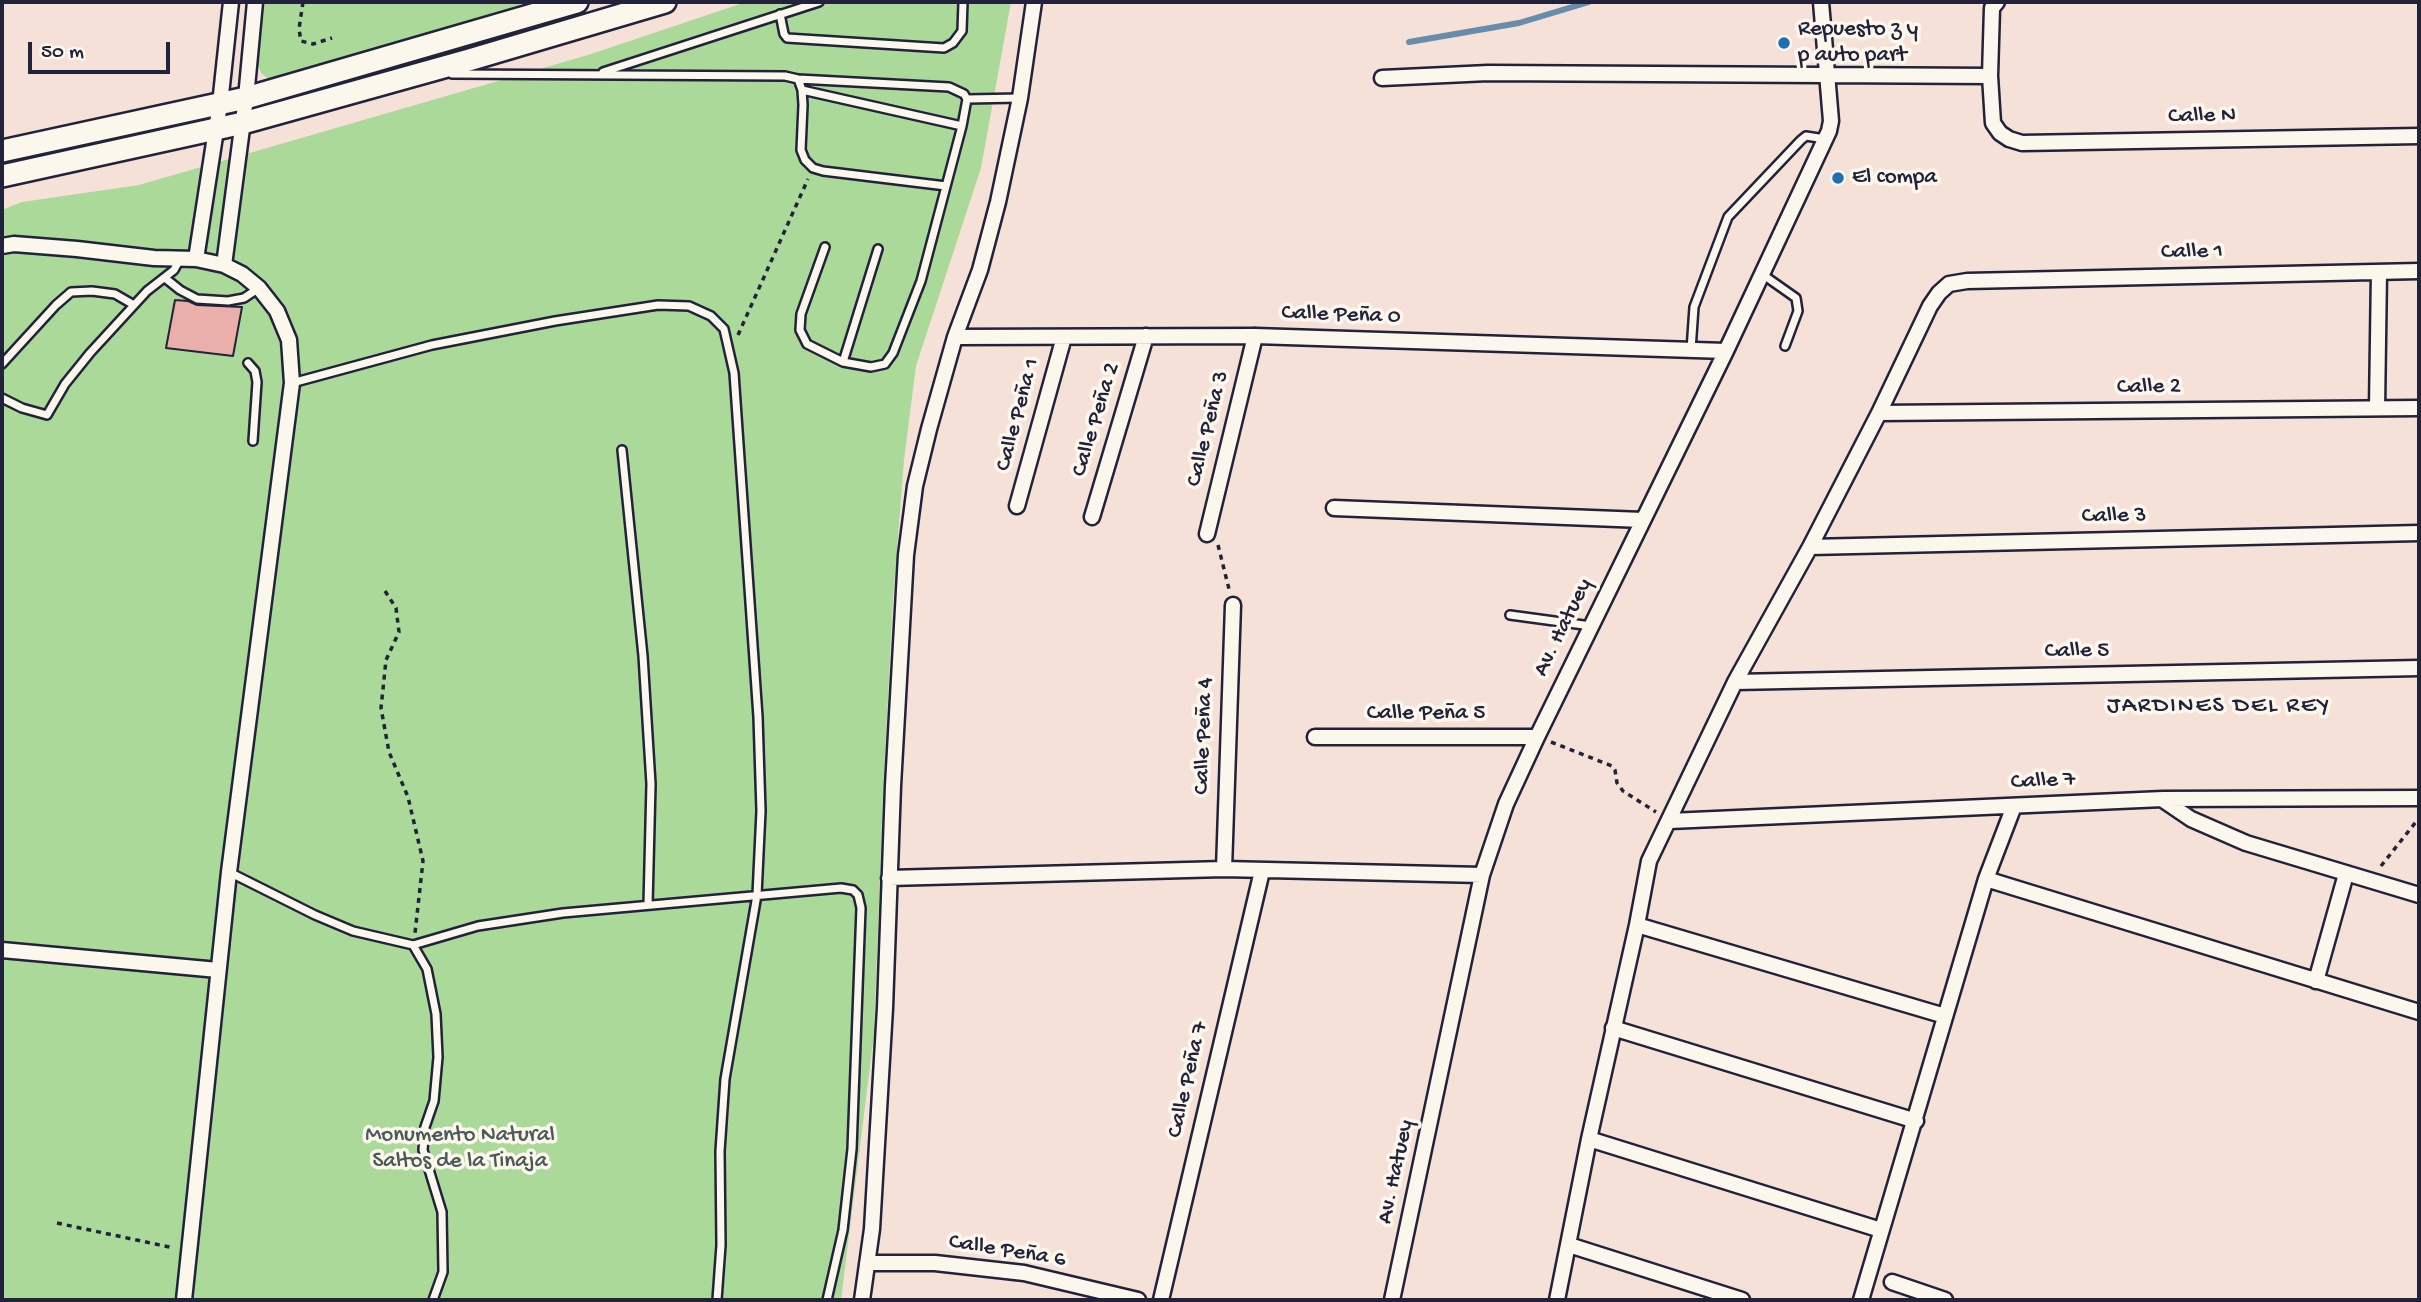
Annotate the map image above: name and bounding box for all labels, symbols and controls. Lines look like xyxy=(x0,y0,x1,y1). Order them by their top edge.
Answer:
place label: Repuesto z y p auto part xyxy=(1798,16,1918,70)
scale bar xyxy=(32,28,173,72)
marker: Repuesto z y p auto part xyxy=(1776,35,1792,51)
text: 50 m xyxy=(41,41,84,66)
street label: Calle N xyxy=(2168,103,2236,131)
place label: El compa xyxy=(1852,164,1937,192)
marker: El compa xyxy=(1830,170,1846,186)
street label: Calle 1 xyxy=(2161,239,2223,267)
street label: Calle Peña 0 xyxy=(1281,300,1401,332)
street label: Calle Peña 1 xyxy=(991,356,1047,474)
street label: Calle Peña 2 xyxy=(1067,360,1127,480)
street label: Calle Peña 3 xyxy=(1181,368,1237,490)
street label: Calle 2 xyxy=(2117,374,2181,402)
street label: Calle 3 xyxy=(2081,503,2147,531)
street label: Av. Hatuey xyxy=(1528,574,1600,682)
street label: Calle 5 xyxy=(2044,638,2110,666)
street label: Calle Peña 4 xyxy=(1189,677,1221,795)
district label: JARDINES DEL REY xyxy=(2109,693,2329,721)
street label: Calle Peña 5 xyxy=(1367,700,1485,728)
street label: Calle 7 xyxy=(2010,767,2076,797)
street label: Calle Peña 7 xyxy=(1162,1019,1216,1141)
street label: Av. Hatuey xyxy=(1373,1117,1421,1227)
park label: Monumento Natural Saltos de la Tinaja xyxy=(365,1122,555,1176)
street label: Calle Peña 6 xyxy=(947,1229,1067,1275)

